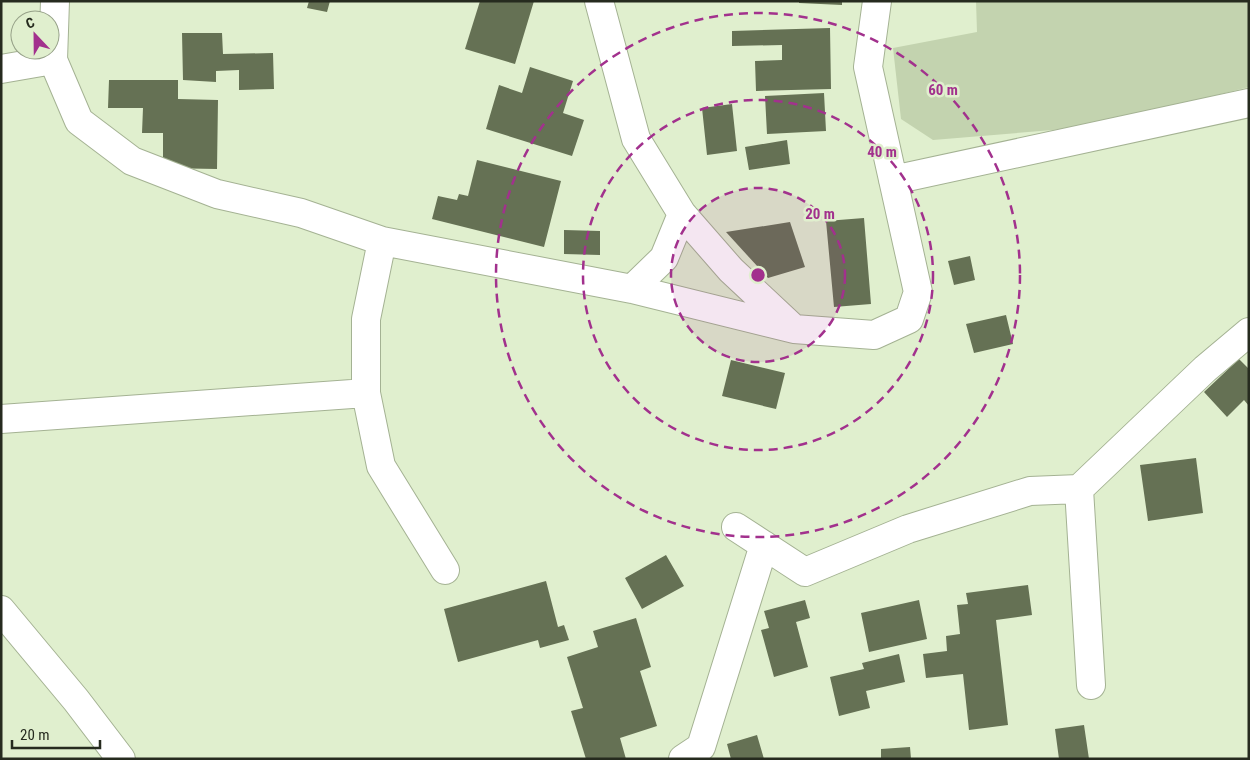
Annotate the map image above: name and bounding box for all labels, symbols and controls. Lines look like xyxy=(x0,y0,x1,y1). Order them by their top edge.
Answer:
north arrow xyxy=(10,10,60,60)
text: С xyxy=(23,14,37,32)
text: 60 m xyxy=(928,81,958,99)
text: 40 m xyxy=(867,143,897,161)
text: 20 m xyxy=(805,205,835,223)
centre of rings xyxy=(749,266,767,284)
scale bar xyxy=(12,718,100,750)
text: 20 m xyxy=(20,726,50,744)

